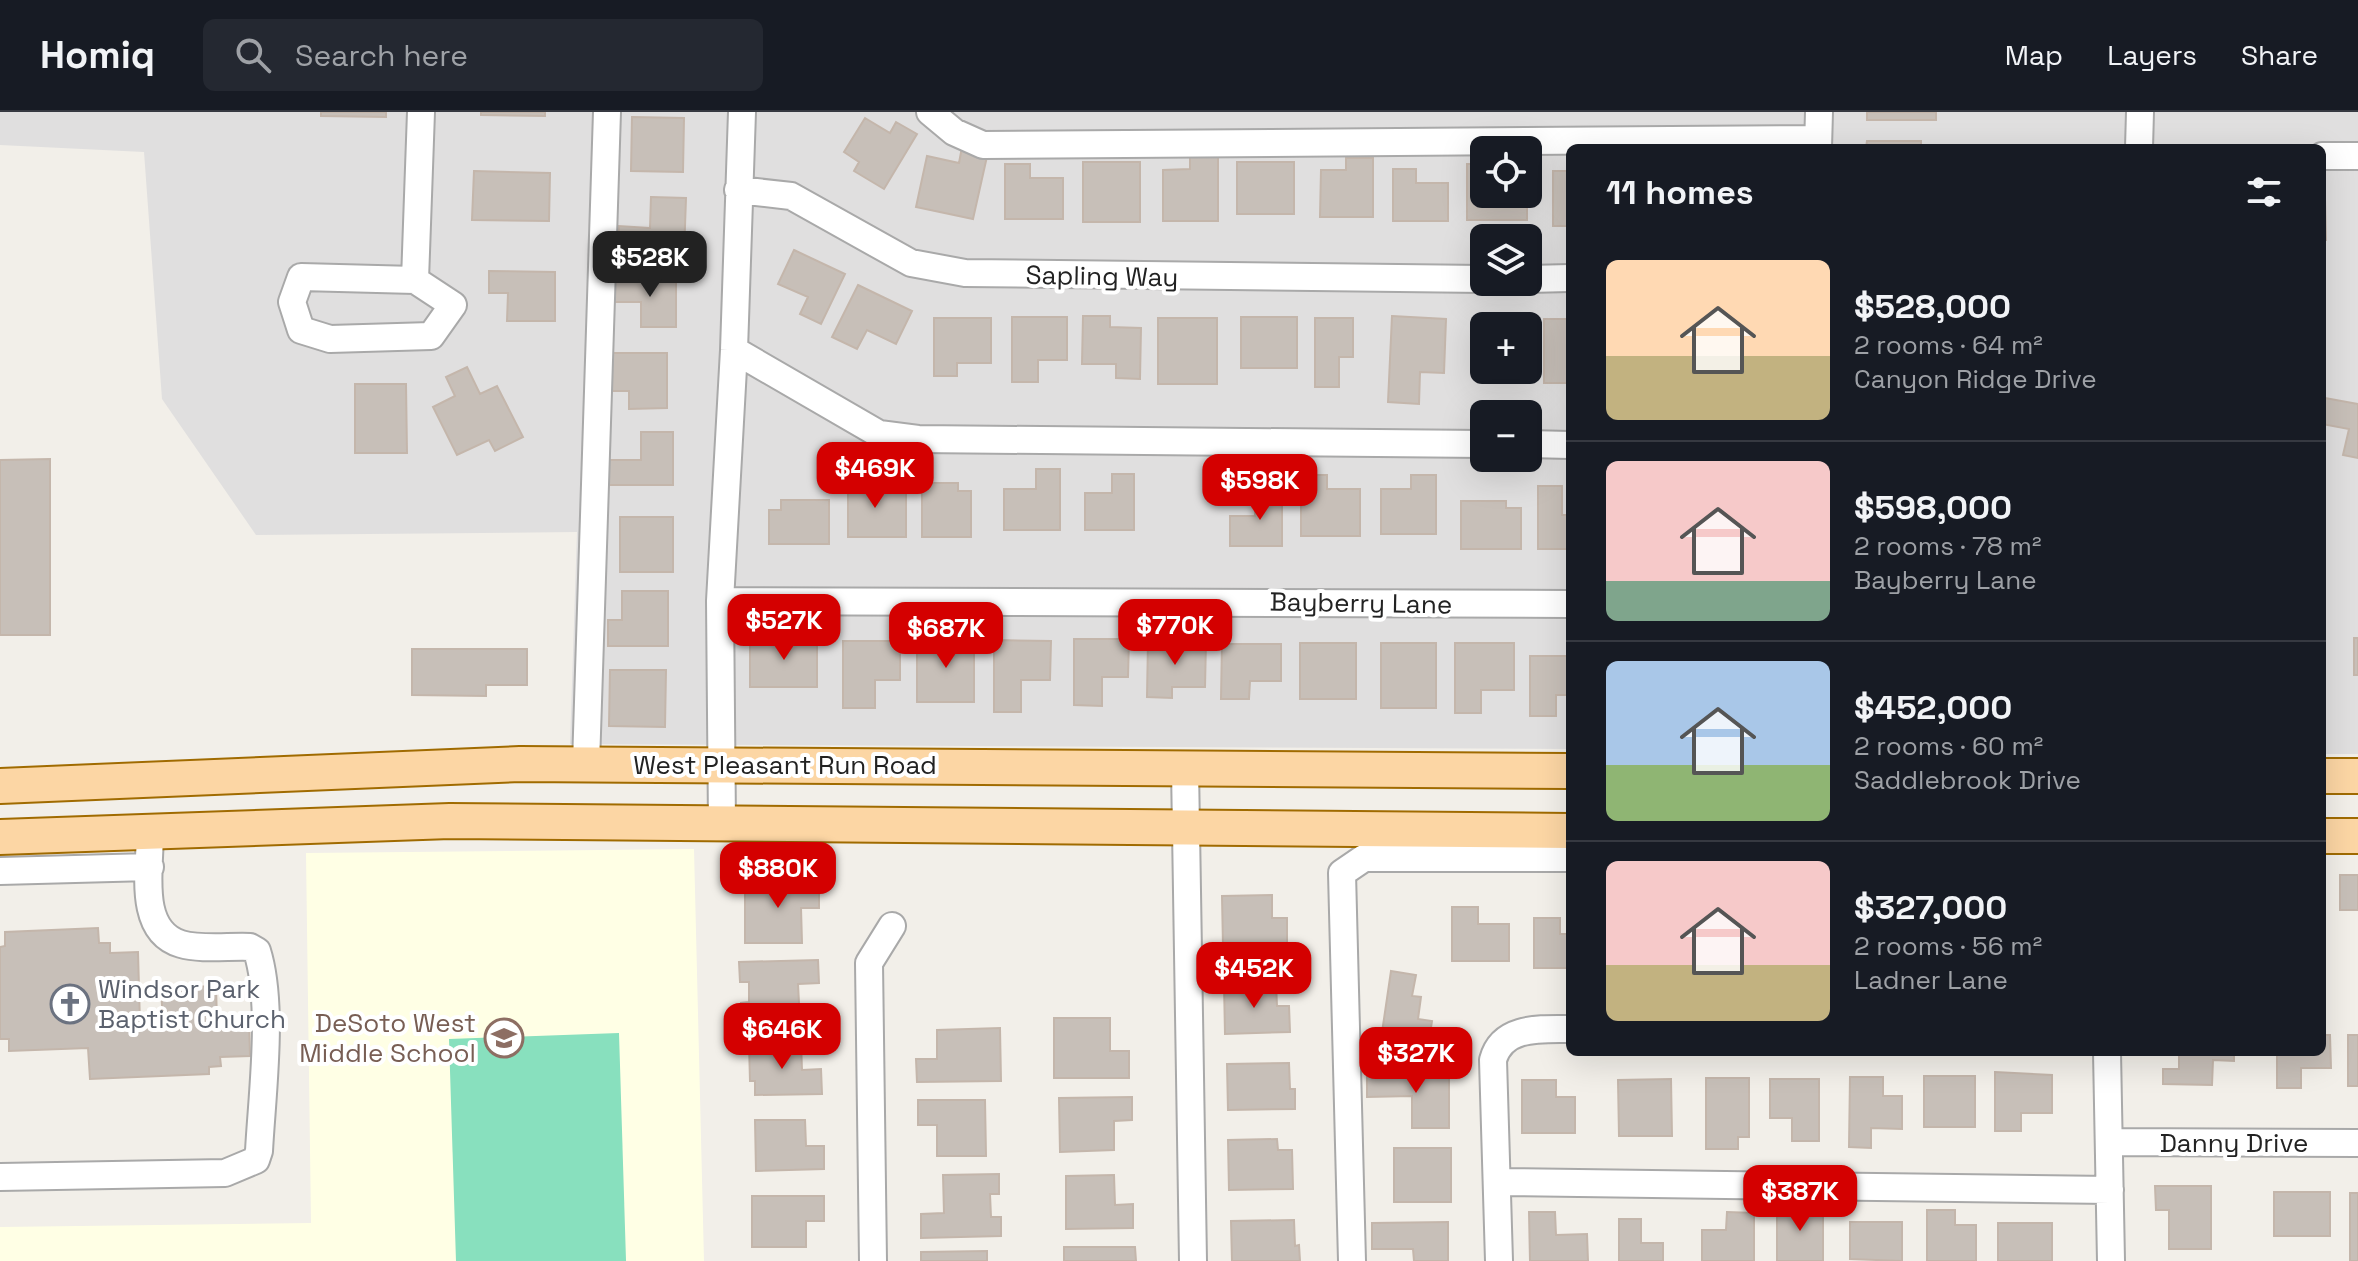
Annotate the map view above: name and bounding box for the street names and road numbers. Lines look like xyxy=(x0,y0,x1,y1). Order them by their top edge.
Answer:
street label: Sapling Way xyxy=(1025,258,1179,294)
street label: Bayberry Lane xyxy=(1269,584,1453,622)
street label: West Pleasant Run Road xyxy=(633,748,937,782)
street label: Danny Drive xyxy=(2160,1126,2308,1160)

